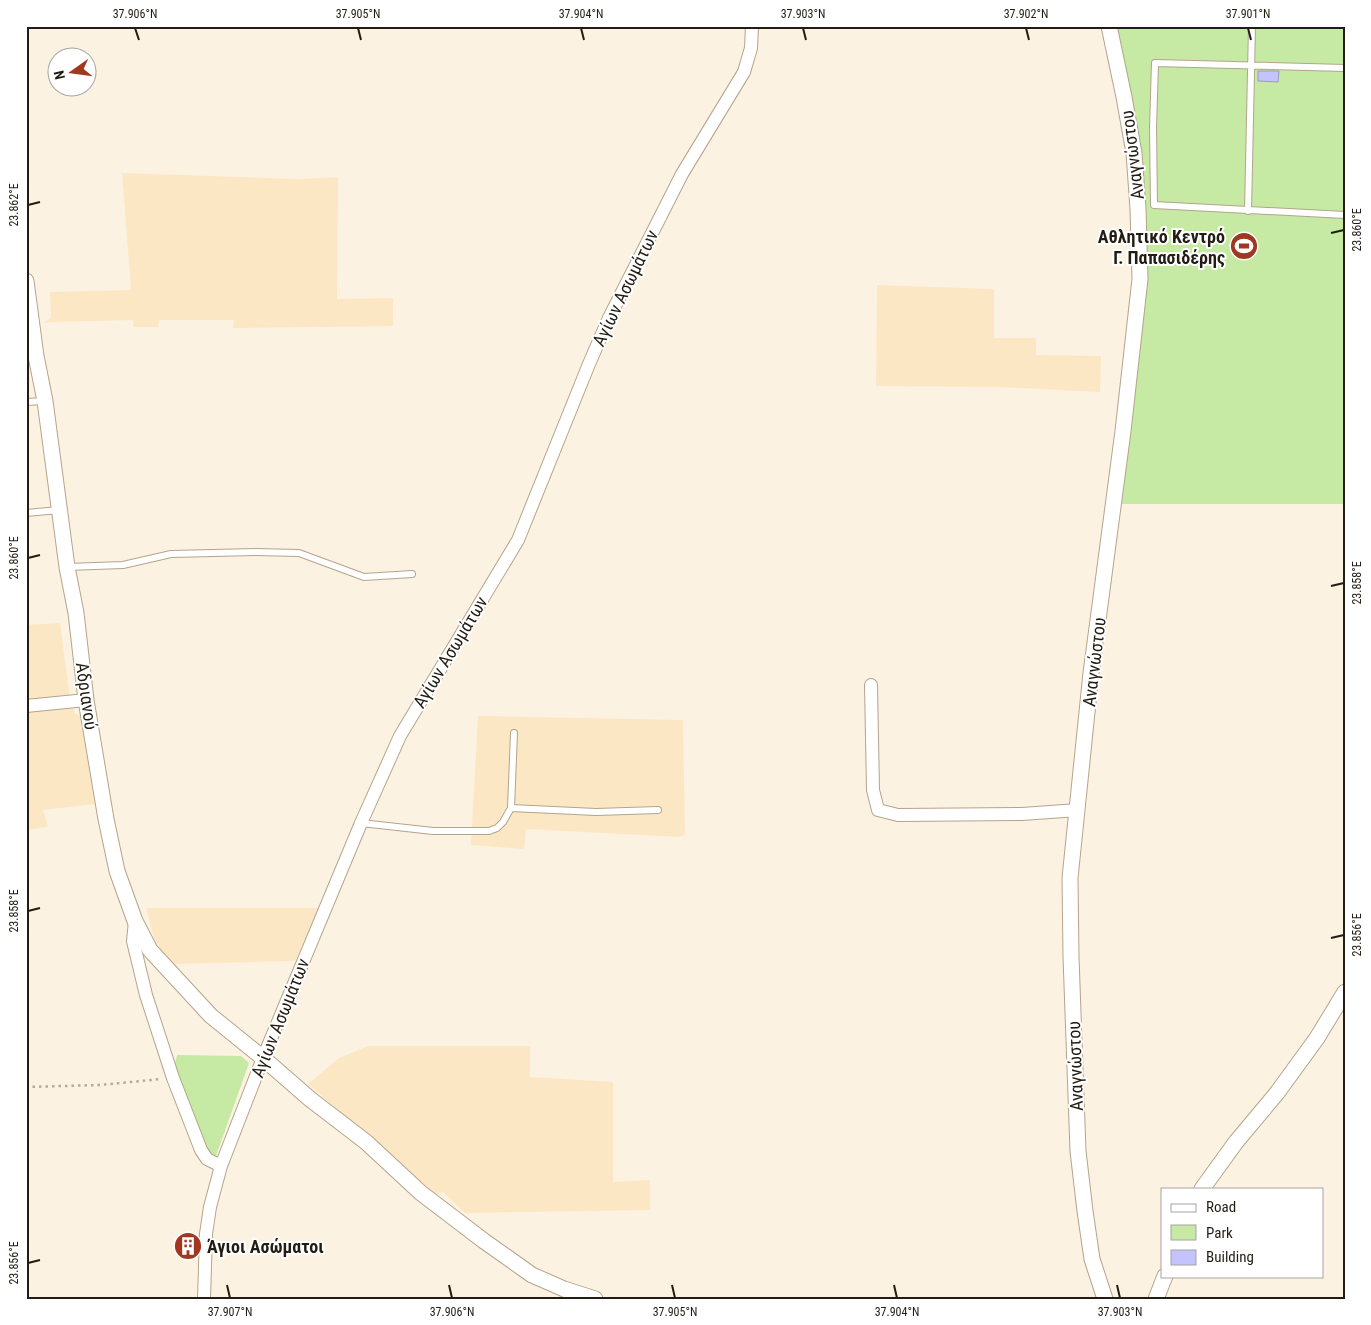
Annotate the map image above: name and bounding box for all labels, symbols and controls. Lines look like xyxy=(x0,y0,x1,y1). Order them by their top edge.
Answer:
text: 37.906°N xyxy=(113,7,157,21)
text: 37.905°N xyxy=(336,7,380,21)
text: 37.904°N xyxy=(559,7,603,21)
text: 37.903°N xyxy=(781,7,825,21)
text: 37.902°N xyxy=(1004,7,1048,21)
text: 37.901°N xyxy=(1226,7,1270,21)
north arrow xyxy=(48,48,98,98)
text: N xyxy=(51,69,68,81)
street label: Αναγνώστου xyxy=(1116,109,1148,201)
text: 23.862°E xyxy=(7,183,21,227)
text: 23.860°E xyxy=(1350,208,1364,252)
street label: Αγίων Ασωμάτων xyxy=(588,226,662,350)
place label: Αθλητικό Κεντρό Γ. Παπασιδέρης xyxy=(1098,226,1225,268)
sports icon: Αθλητικό Κεντρό Γ. Παπασιδέρης xyxy=(1229,231,1259,261)
text: 23.860°E xyxy=(7,536,21,580)
text: 23.858°E xyxy=(1350,561,1364,605)
street label: Αγίων Ασωμάτων xyxy=(408,592,492,712)
street label: Αναγνώστου xyxy=(1078,616,1110,708)
street label: Αδριανού xyxy=(72,661,102,731)
text: 23.858°E xyxy=(7,889,21,933)
text: 23.856°E xyxy=(1350,913,1364,957)
street label: Αγίων Ασωμάτων xyxy=(247,955,314,1081)
street label: Αναγνώστου xyxy=(1063,1021,1087,1111)
legend xyxy=(1161,1188,1324,1278)
text: Road xyxy=(1206,1198,1236,1216)
text: Park xyxy=(1206,1224,1233,1242)
building icon: Άγιοι Ασώματοι xyxy=(173,1231,203,1261)
place label: Άγιοι Ασώματοι xyxy=(207,1236,324,1257)
text: 23.856°E xyxy=(7,1241,21,1285)
text: Building xyxy=(1206,1248,1254,1266)
text: 37.907°N xyxy=(208,1305,252,1319)
text: 37.906°N xyxy=(430,1305,474,1319)
text: 37.905°N xyxy=(653,1305,697,1319)
text: 37.904°N xyxy=(875,1305,919,1319)
text: 37.903°N xyxy=(1098,1305,1142,1319)

